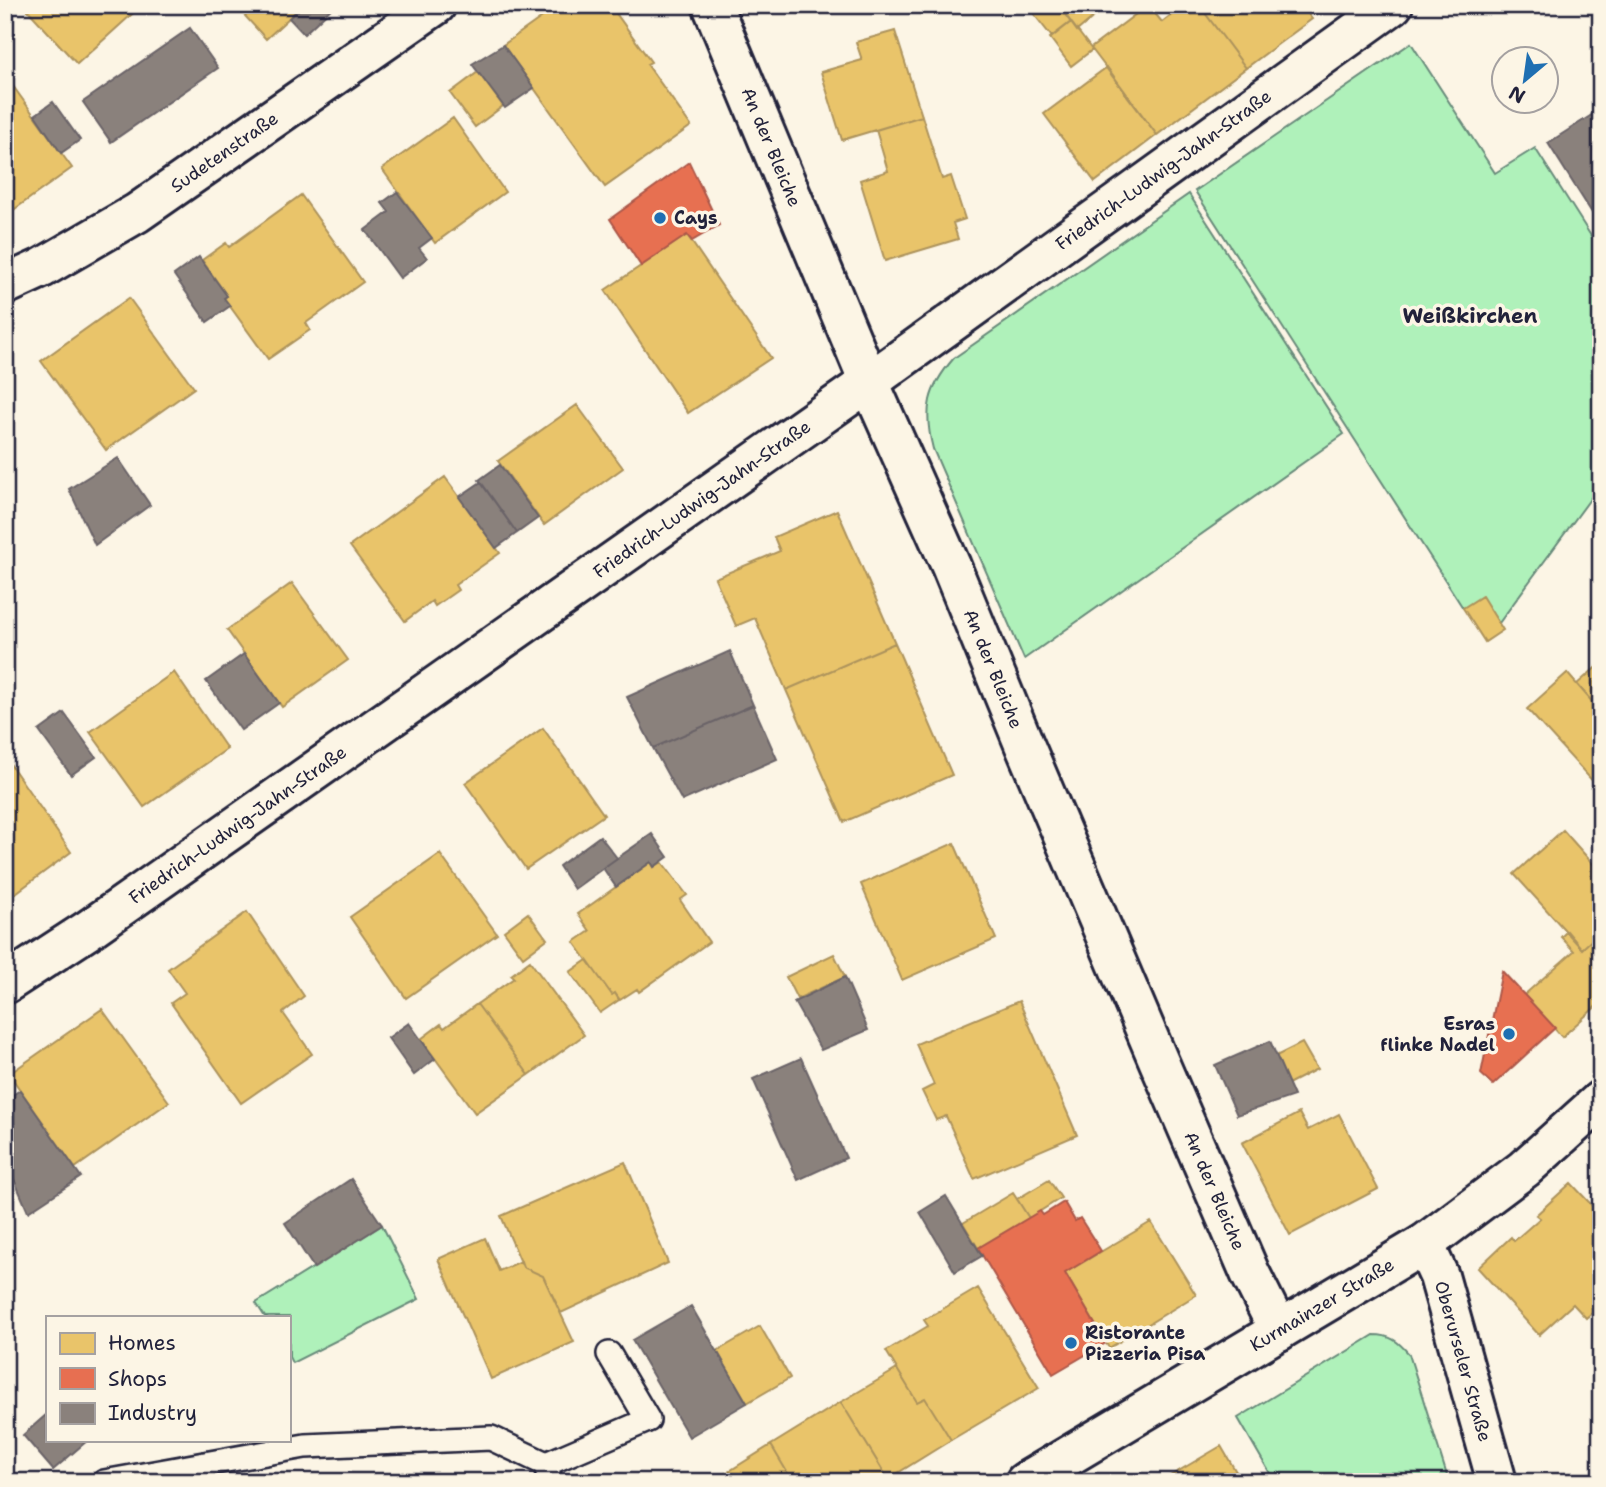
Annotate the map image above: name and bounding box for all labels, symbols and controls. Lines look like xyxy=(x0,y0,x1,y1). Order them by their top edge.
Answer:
north arrow xyxy=(1490,46,1560,116)
text: N xyxy=(1504,80,1530,109)
street label: An der Bleiche xyxy=(736,84,807,210)
street label: Friedrich-Ludwig-Jahn-Straße xyxy=(1051,84,1276,256)
street label: Sudetenstraße xyxy=(166,106,283,198)
place label: Cays xyxy=(674,206,717,230)
marker: Cays xyxy=(652,210,668,226)
district label: Weißkirchen xyxy=(1402,302,1538,330)
street label: Friedrich-Ludwig-Jahn-Straße xyxy=(588,415,815,584)
street label: An der Bleiche xyxy=(958,606,1028,732)
street label: Friedrich-Ludwig-Jahn-Straße xyxy=(124,740,351,910)
place label: Esras flinke Nadel xyxy=(1380,1012,1495,1057)
marker: Esras flinke Nadel xyxy=(1501,1026,1517,1042)
street label: An der Bleiche xyxy=(1178,1128,1251,1254)
street label: Kurmainzer Straße xyxy=(1246,1252,1399,1357)
street label: Oberurseler Straße xyxy=(1429,1278,1497,1445)
legend xyxy=(46,1316,290,1442)
place label: Ristorante Pizzeria Pisa xyxy=(1085,1321,1206,1366)
text: Homes xyxy=(108,1329,176,1357)
marker: Ristorante Pizzeria Pisa xyxy=(1063,1335,1079,1351)
text: Shops xyxy=(108,1365,167,1393)
text: Industry xyxy=(108,1399,197,1427)

